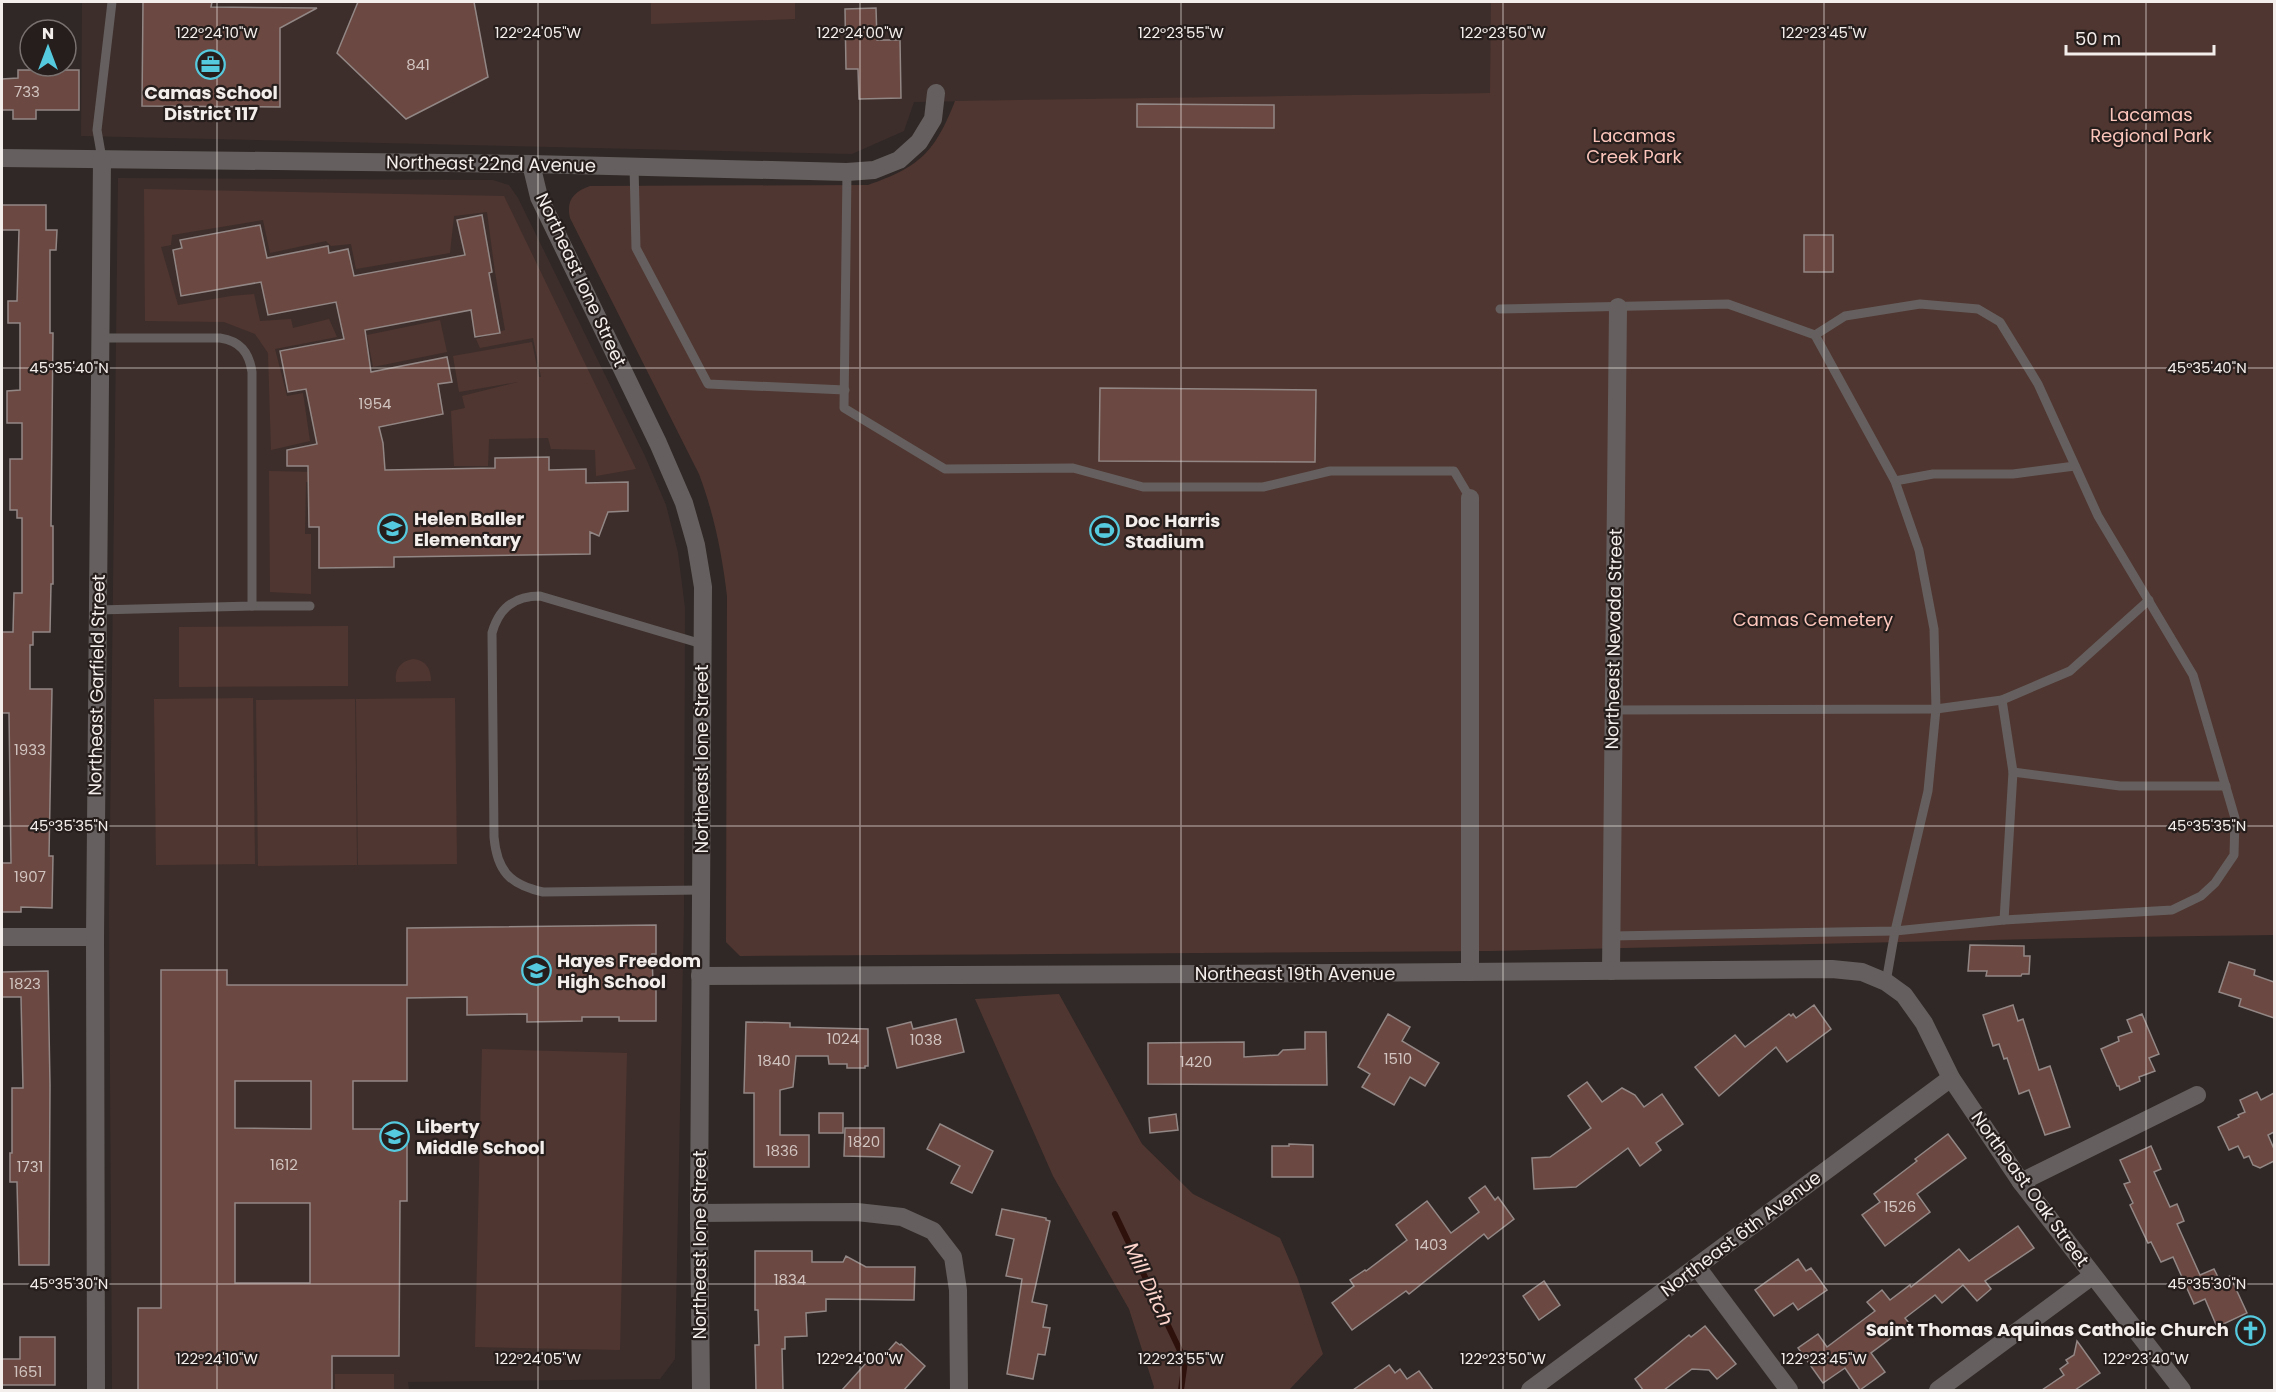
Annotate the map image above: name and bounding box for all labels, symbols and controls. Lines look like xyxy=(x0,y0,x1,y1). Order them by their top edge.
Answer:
north arrow xyxy=(18,18,78,78)
scale bar xyxy=(2066,18,2214,56)
text: N xyxy=(42,22,54,45)
text: 122°24'10"W xyxy=(176,22,258,43)
text: 122°24'05"W xyxy=(495,22,582,43)
text: 122°24'00"W xyxy=(817,22,904,43)
text: 122°23'55"W xyxy=(1138,22,1224,43)
text: 122°23'50"W xyxy=(1460,22,1546,43)
text: 122°23'45"W xyxy=(1781,22,1867,43)
text: 50 m xyxy=(2075,26,2121,51)
office icon: Camas School District 117 xyxy=(195,48,227,80)
house number: 841 xyxy=(406,54,430,75)
place label: Camas School District 117 xyxy=(144,80,278,126)
house number: 733 xyxy=(14,81,40,102)
park label: Lacamas Regional Park xyxy=(2090,102,2213,148)
park label: Lacamas Creek Park xyxy=(1586,123,1683,169)
street label: Northeast 22nd Avenue xyxy=(386,149,596,178)
street label: Northeast Ione Street xyxy=(530,189,633,371)
text: 45°35'40"N xyxy=(29,357,109,378)
text: 45°35'40"N xyxy=(2167,357,2247,378)
house number: 1954 xyxy=(358,393,392,414)
place label: Helen Baller Elementary xyxy=(414,506,524,552)
place label: Doc Harris Stadium xyxy=(1125,508,1220,554)
school or university icon: Helen Baller Elementary xyxy=(377,513,409,545)
sports icon: Doc Harris Stadium xyxy=(1088,515,1120,547)
street label: Northeast Nevada Street xyxy=(1599,528,1628,750)
street label: Northeast Garfield Street xyxy=(82,574,111,796)
park label: Camas Cemetery xyxy=(1733,607,1893,632)
street label: Northeast Ione Street xyxy=(689,664,714,854)
house number: 1933 xyxy=(14,739,46,760)
text: 45°35'35"N xyxy=(30,815,108,836)
text: 45°35'35"N xyxy=(2168,815,2246,836)
house number: 1907 xyxy=(14,866,46,887)
place label: Hayes Freedom High School xyxy=(557,948,701,994)
school or university icon: Hayes Freedom High School xyxy=(520,955,552,987)
street label: Northeast 19th Avenue xyxy=(1195,961,1395,986)
house number: 1823 xyxy=(9,973,41,994)
house number: 1024 xyxy=(827,1028,859,1049)
house number: 1038 xyxy=(910,1029,942,1050)
house number: 1510 xyxy=(1384,1048,1412,1069)
house number: 1840 xyxy=(757,1050,791,1071)
house number: 1420 xyxy=(1180,1051,1212,1072)
street label: Northeast Oak Street xyxy=(1966,1106,2095,1271)
place label: Liberty Middle School xyxy=(416,1114,545,1160)
school or university icon: Liberty Middle School xyxy=(379,1121,411,1153)
house number: 1820 xyxy=(848,1131,880,1152)
house number: 1836 xyxy=(766,1140,798,1161)
street label: Northeast Ione Street xyxy=(687,1150,712,1340)
house number: 1612 xyxy=(270,1154,298,1175)
house number: 1731 xyxy=(17,1156,43,1177)
street label: Northeast 6th Avenue xyxy=(1655,1165,1826,1302)
house number: 1526 xyxy=(1884,1196,1916,1217)
house number: 1403 xyxy=(1415,1234,1447,1255)
water label: Mill Ditch xyxy=(1117,1238,1181,1330)
house number: 1834 xyxy=(774,1269,806,1290)
text: 45°35'30"N xyxy=(30,1273,108,1294)
text: 45°35'30"N xyxy=(2168,1273,2246,1294)
church icon: Saint Thomas Aquinas Catholic Church xyxy=(2234,1314,2266,1346)
place label: Saint Thomas Aquinas Catholic Church xyxy=(1866,1317,2229,1342)
text: 122°24'10"W xyxy=(176,1348,258,1369)
text: 122°24'05"W xyxy=(495,1348,582,1369)
text: 122°24'00"W xyxy=(817,1348,904,1369)
text: 122°23'55"W xyxy=(1138,1348,1224,1369)
text: 122°23'50"W xyxy=(1460,1348,1546,1369)
text: 122°23'45"W xyxy=(1781,1348,1867,1369)
text: 122°23'40"W xyxy=(2103,1348,2189,1369)
house number: 1651 xyxy=(14,1361,42,1382)

